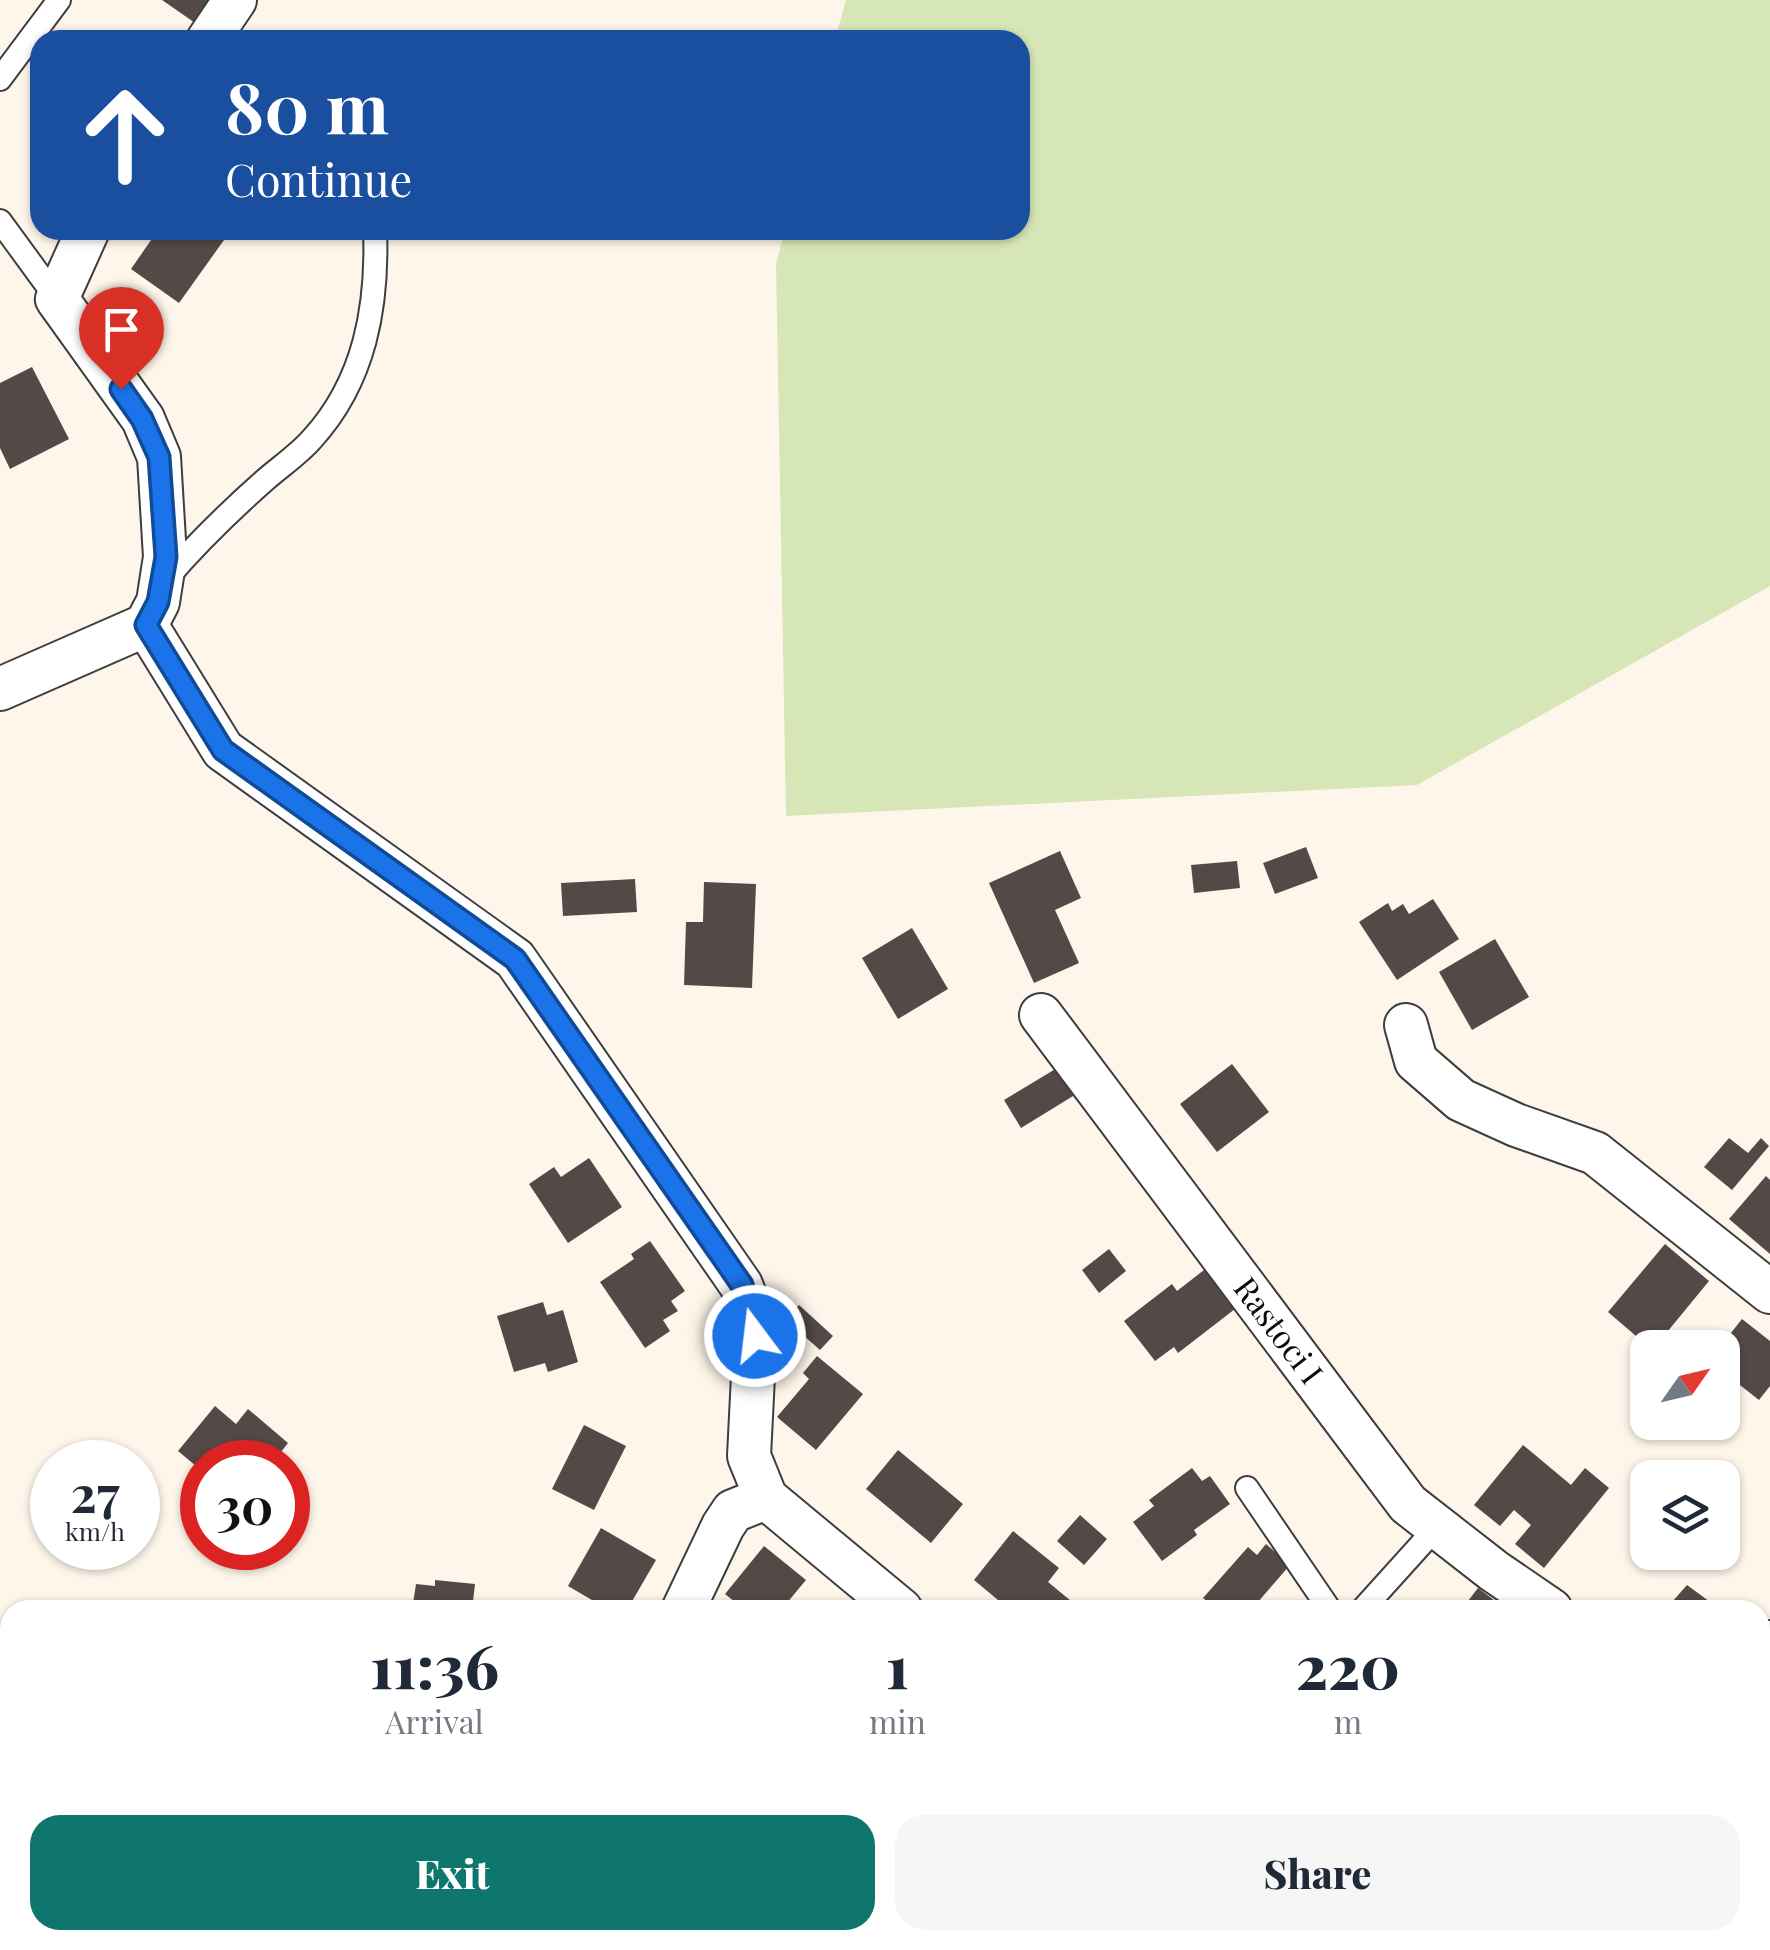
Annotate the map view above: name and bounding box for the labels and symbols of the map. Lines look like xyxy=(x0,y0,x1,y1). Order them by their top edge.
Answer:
pin xyxy=(79,287,164,390)
street label: Rastoci I xyxy=(1226,1267,1334,1392)
position arrow xyxy=(703,1284,807,1388)
north arrow xyxy=(1630,1330,1740,1440)
speed limit sign: 30 xyxy=(180,1440,310,1570)

